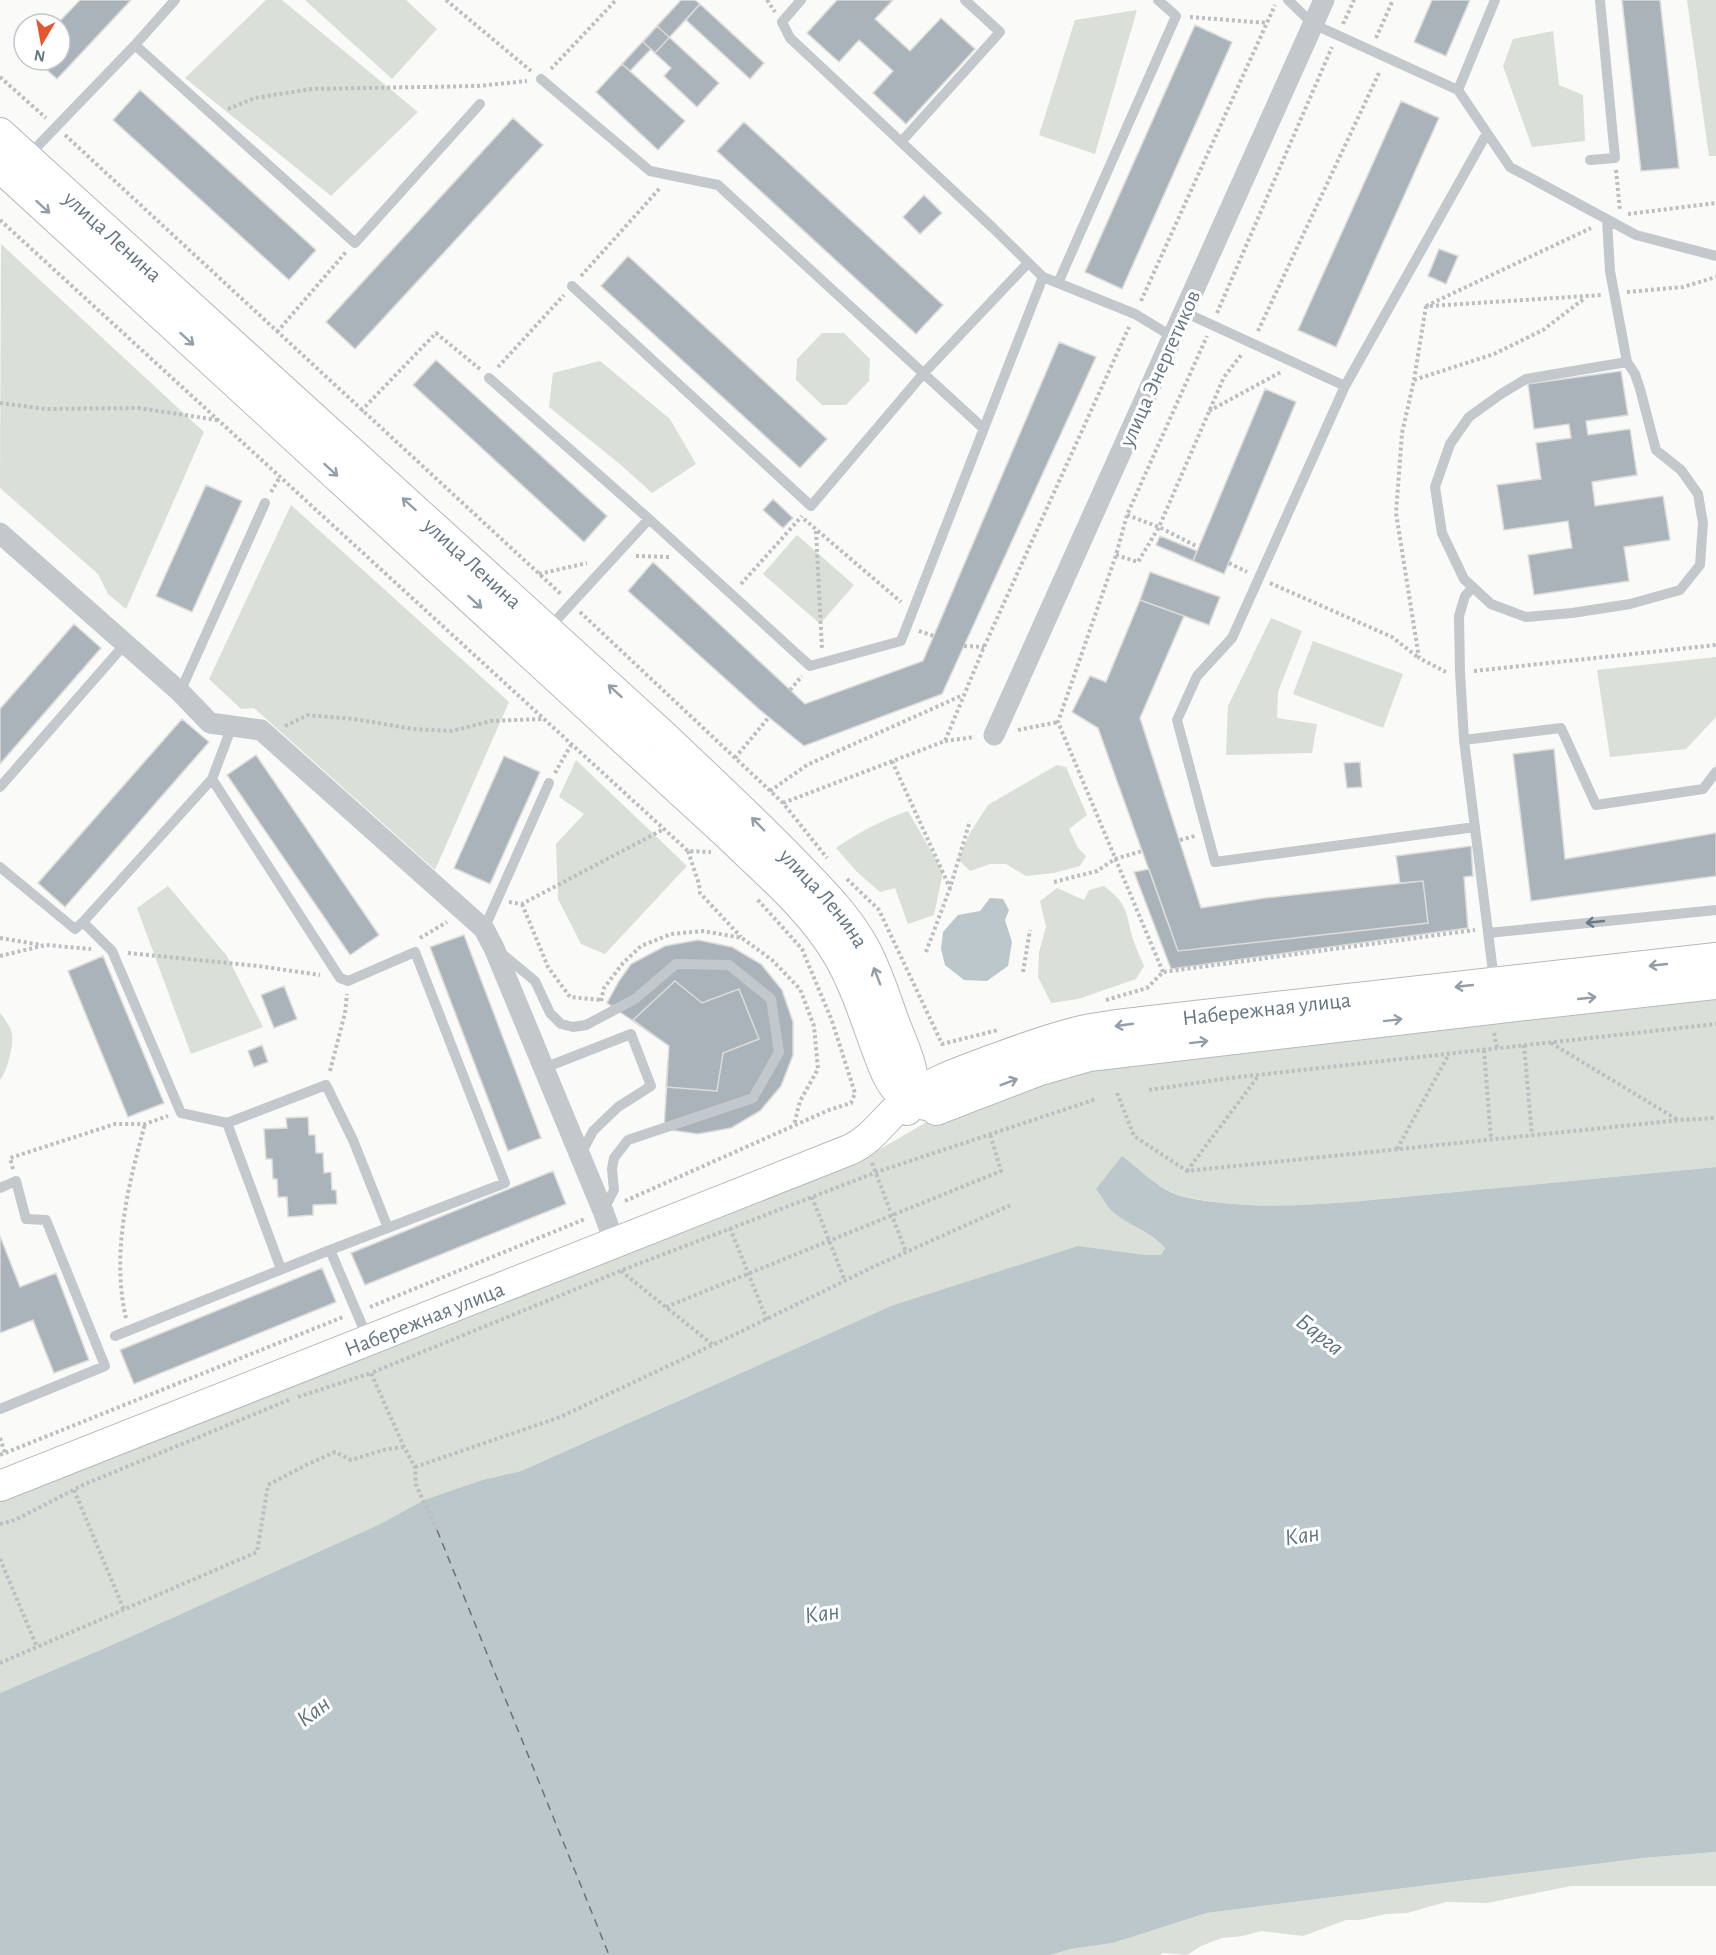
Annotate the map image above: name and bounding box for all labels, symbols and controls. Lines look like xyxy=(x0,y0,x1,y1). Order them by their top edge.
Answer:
north arrow xyxy=(12,12,72,72)
text: N xyxy=(33,47,46,65)
street label: улица Ленина xyxy=(59,186,166,286)
one-way arrow xyxy=(35,200,50,214)
street label: улица Энергетиков xyxy=(1115,287,1204,451)
one-way arrow xyxy=(179,331,194,345)
one-way arrow xyxy=(323,463,338,477)
one-way arrow xyxy=(402,497,417,511)
street label: улица Ленина xyxy=(418,513,526,613)
one-way arrow xyxy=(467,595,482,609)
one-way arrow xyxy=(608,685,623,699)
one-way arrow xyxy=(750,817,765,832)
street label: улица Ленина xyxy=(774,844,872,952)
one-way arrow xyxy=(1586,917,1606,928)
one-way arrow xyxy=(1648,959,1668,970)
one-way arrow xyxy=(871,968,882,986)
one-way arrow xyxy=(1455,981,1475,992)
street label: Набережная улица xyxy=(1181,989,1352,1029)
one-way arrow xyxy=(1577,992,1596,1003)
one-way arrow xyxy=(1383,1014,1403,1025)
one-way arrow xyxy=(1115,1019,1135,1030)
one-way arrow xyxy=(1189,1036,1209,1047)
one-way arrow xyxy=(1000,1075,1018,1086)
street label: Набережная улица xyxy=(341,1278,507,1361)
water label: Барга xyxy=(1291,1309,1348,1360)
water label: Кан xyxy=(1283,1521,1321,1551)
water label: Кан xyxy=(803,1599,841,1629)
water label: Кан xyxy=(293,1692,335,1732)

